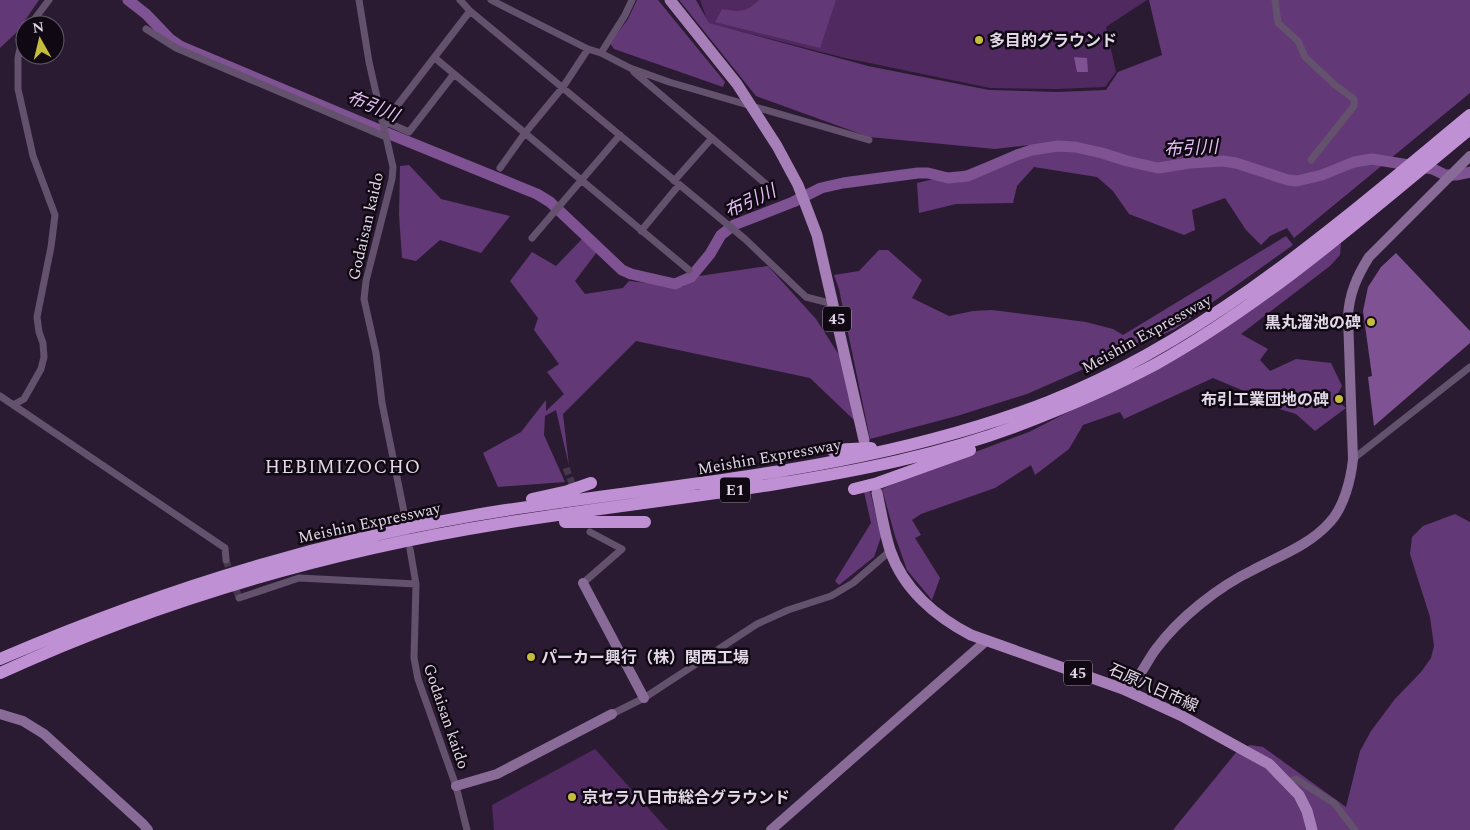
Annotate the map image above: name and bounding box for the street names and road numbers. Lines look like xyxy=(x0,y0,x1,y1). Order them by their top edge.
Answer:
street label: Godaisan kaido xyxy=(342,170,390,282)
street label: Meishin Expressway xyxy=(1077,288,1217,380)
road number: 45 xyxy=(823,306,851,332)
street label: Meishin Expressway xyxy=(696,432,844,481)
road number: E1 xyxy=(720,478,750,502)
street label: Meishin Expressway xyxy=(296,496,444,550)
street label: 石原八日市線 xyxy=(1105,657,1202,718)
street label: Godaisan kaido xyxy=(417,660,475,772)
road number: 45 xyxy=(1064,660,1092,686)

